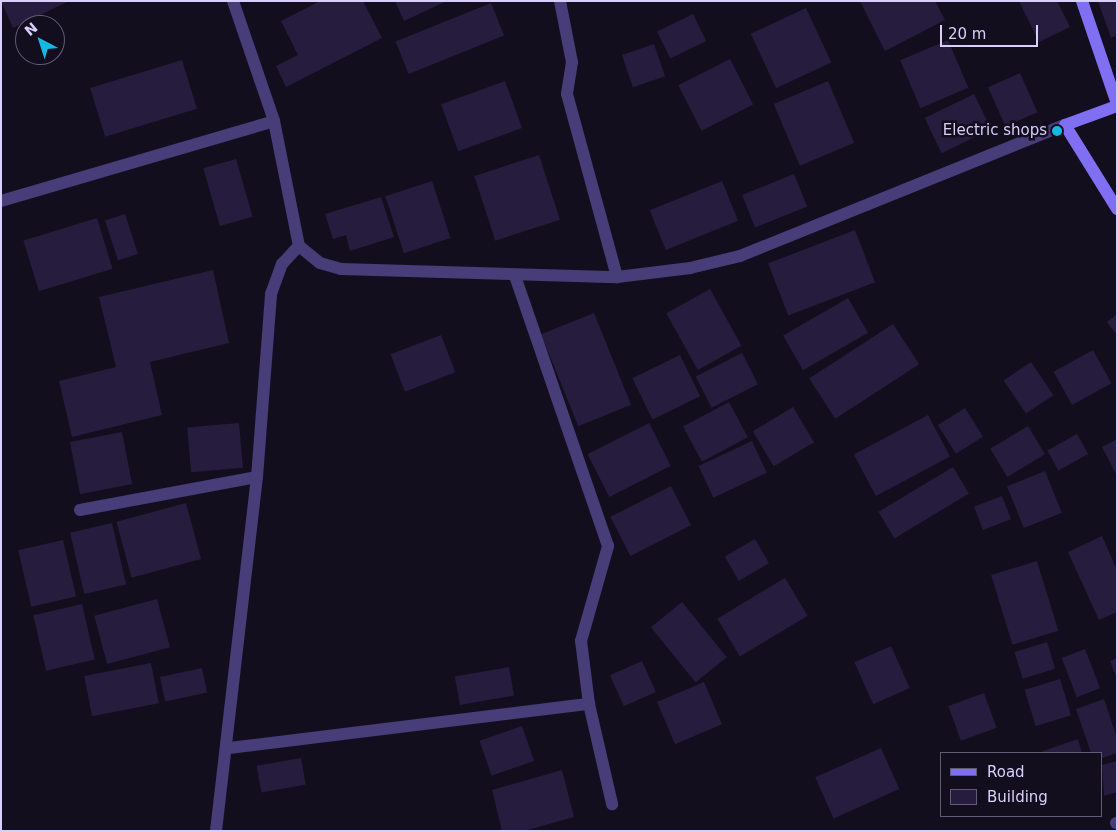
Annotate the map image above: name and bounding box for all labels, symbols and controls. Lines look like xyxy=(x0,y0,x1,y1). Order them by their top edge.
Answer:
north arrow xyxy=(15,15,65,65)
scale bar xyxy=(943,15,1040,47)
text: N xyxy=(21,19,41,39)
text: 20 m xyxy=(948,25,986,43)
place label: Electric shops xyxy=(943,122,1047,140)
marker: Electric shops xyxy=(1051,125,1063,137)
legend xyxy=(940,752,1103,817)
text: Road xyxy=(987,763,1025,781)
text: Building xyxy=(987,788,1048,806)

